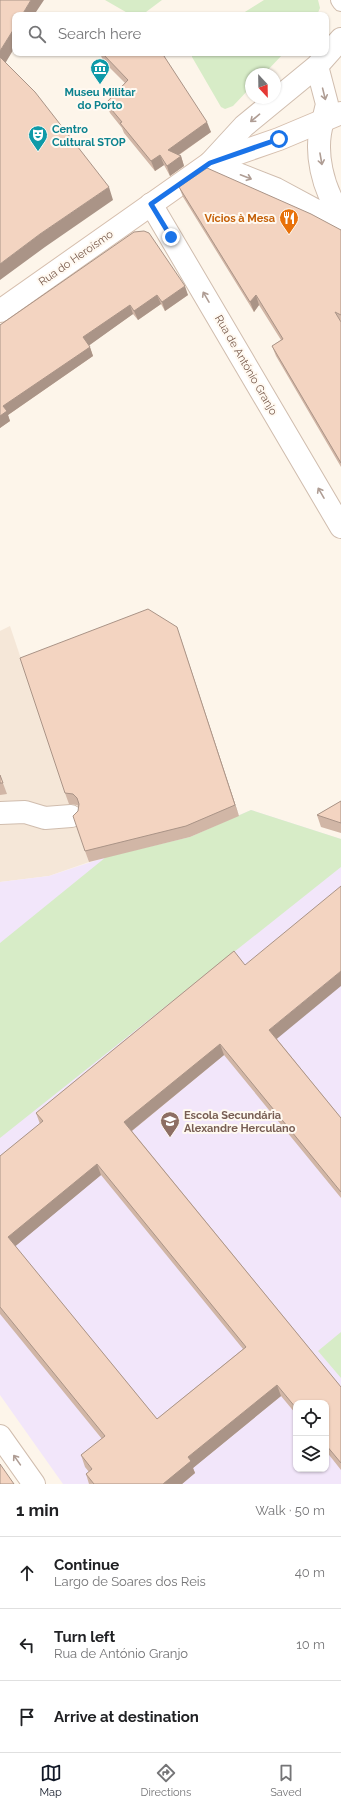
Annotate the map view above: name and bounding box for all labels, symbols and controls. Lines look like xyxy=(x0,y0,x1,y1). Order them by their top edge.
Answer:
search box xyxy=(12,12,329,56)
icon: search xyxy=(26,23,48,45)
text: Search here xyxy=(58,25,141,43)
museum icon: Museu Militar do Porto xyxy=(89,57,111,85)
north arrow xyxy=(245,68,281,104)
place label: Museu Militar do Porto xyxy=(64,86,136,112)
one-way arrow xyxy=(321,87,329,100)
one-way arrow xyxy=(249,113,260,122)
place label: Centro Cultural STOP xyxy=(52,123,126,149)
theatre icon: Centro Cultural STOP xyxy=(27,124,49,152)
route start xyxy=(270,130,288,148)
one-way arrow xyxy=(317,153,325,166)
one-way arrow xyxy=(239,174,251,182)
restaurant icon: Vícios à Mesa xyxy=(278,207,300,235)
place label: Vícios à Mesa xyxy=(204,212,275,225)
street label: Rua do Heroísmo xyxy=(36,227,116,288)
route end xyxy=(162,228,180,246)
one-way arrow xyxy=(202,291,210,302)
street label: Rua de António Granjo xyxy=(212,313,280,418)
one-way arrow xyxy=(317,487,325,499)
place label: Escola Secundária Alexandre Herculano xyxy=(184,1109,296,1135)
school or university icon: Escola Secundária Alexandre Herculano xyxy=(159,1110,181,1138)
map controls xyxy=(293,1400,329,1472)
button: locate xyxy=(293,1400,329,1436)
button: layers xyxy=(293,1436,329,1472)
one-way arrow xyxy=(13,1455,21,1466)
text: 1 min xyxy=(16,1500,59,1520)
text: Walk · 50 m xyxy=(255,1503,325,1518)
text: Continue xyxy=(54,1556,119,1574)
icon: ahead xyxy=(16,1562,38,1584)
text: 40 m xyxy=(295,1565,325,1580)
text: Largo de Soares dos Reis xyxy=(54,1574,206,1589)
text: Turn left xyxy=(54,1628,115,1646)
icon: left xyxy=(16,1634,38,1656)
text: 10 m xyxy=(296,1637,325,1652)
text: Rua de António Granjo xyxy=(54,1646,188,1661)
icon: arrive xyxy=(16,1706,38,1728)
text: Arrive at destination xyxy=(54,1708,199,1726)
tab: Map xyxy=(39,1762,62,1799)
tab: Directions xyxy=(141,1762,191,1799)
tab: Saved xyxy=(270,1762,302,1799)

